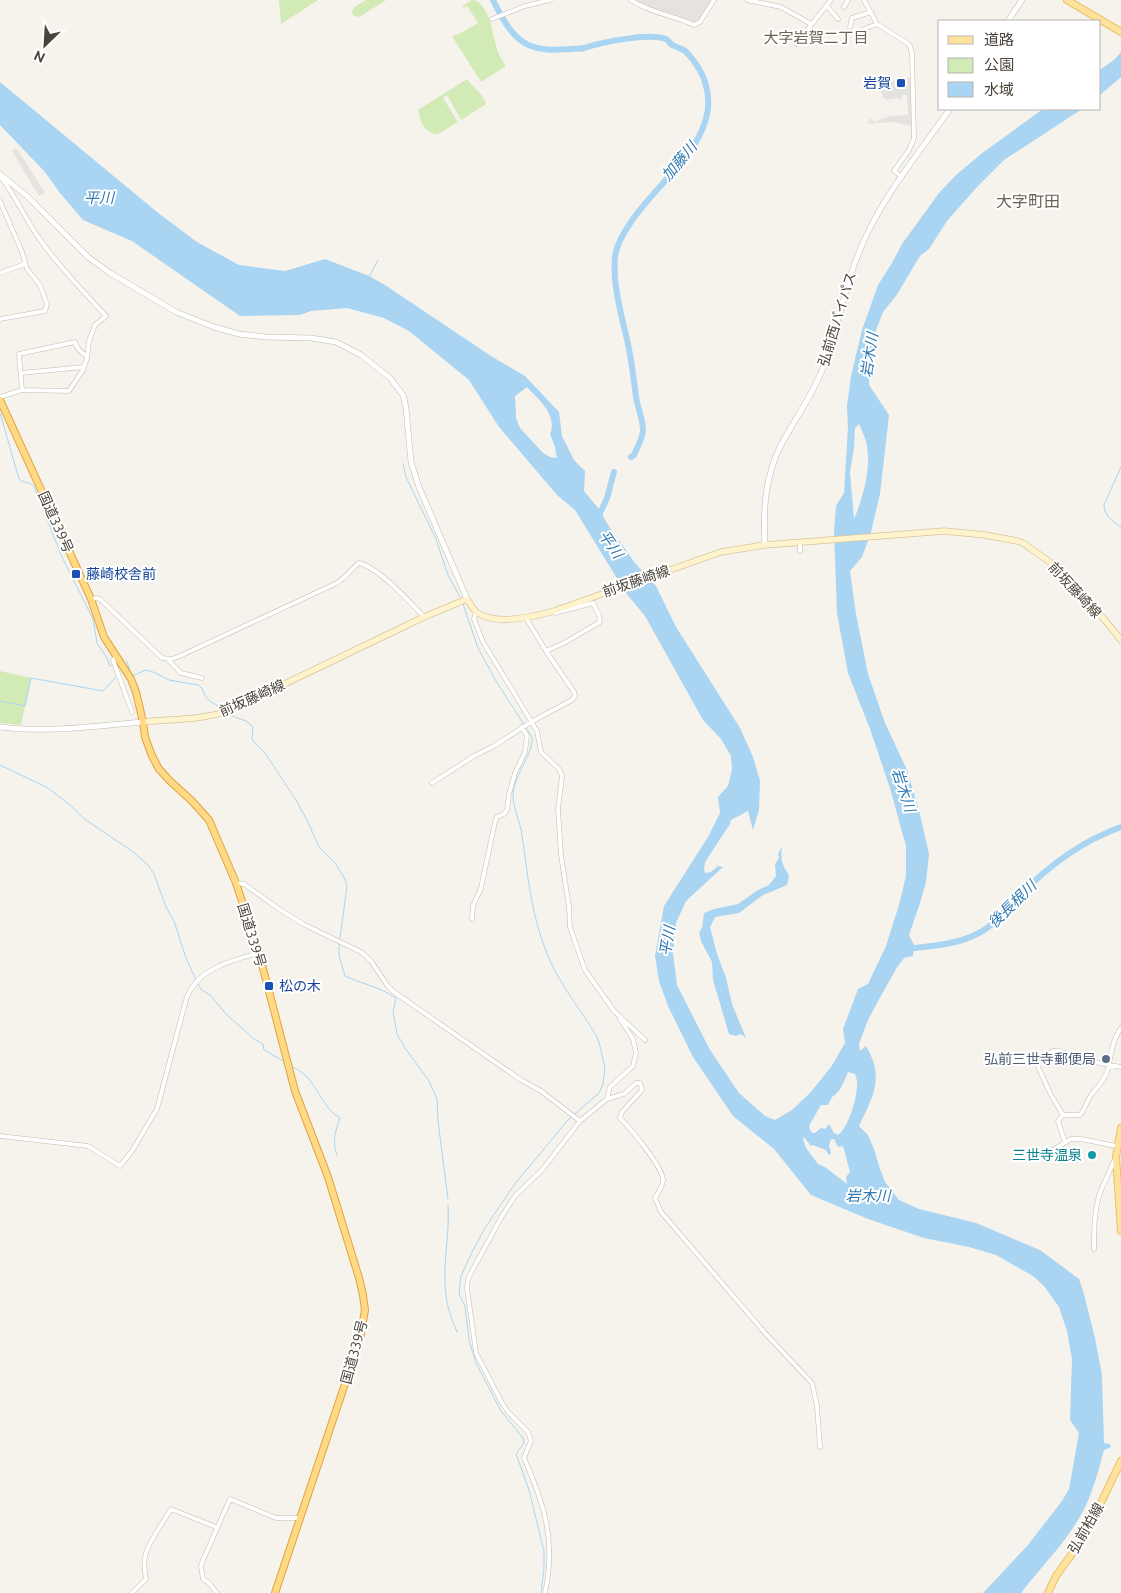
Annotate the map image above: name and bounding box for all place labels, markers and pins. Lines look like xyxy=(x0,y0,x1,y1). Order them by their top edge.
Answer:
place label: 岩賀 xyxy=(863,75,891,91)
marker: 岩賀 xyxy=(895,77,907,89)
place label: 藤崎校舎前 xyxy=(86,566,156,582)
marker: 藤崎校舎前 xyxy=(70,568,82,580)
place label: 松の木 xyxy=(279,978,321,994)
marker: 松の木 xyxy=(263,980,275,992)
place label: 弘前三世寺郵便局 xyxy=(984,1051,1096,1067)
marker: 弘前三世寺郵便局 xyxy=(1100,1053,1112,1065)
place label: 三世寺温泉 xyxy=(1012,1147,1082,1163)
marker: 三世寺温泉 xyxy=(1086,1149,1098,1161)

